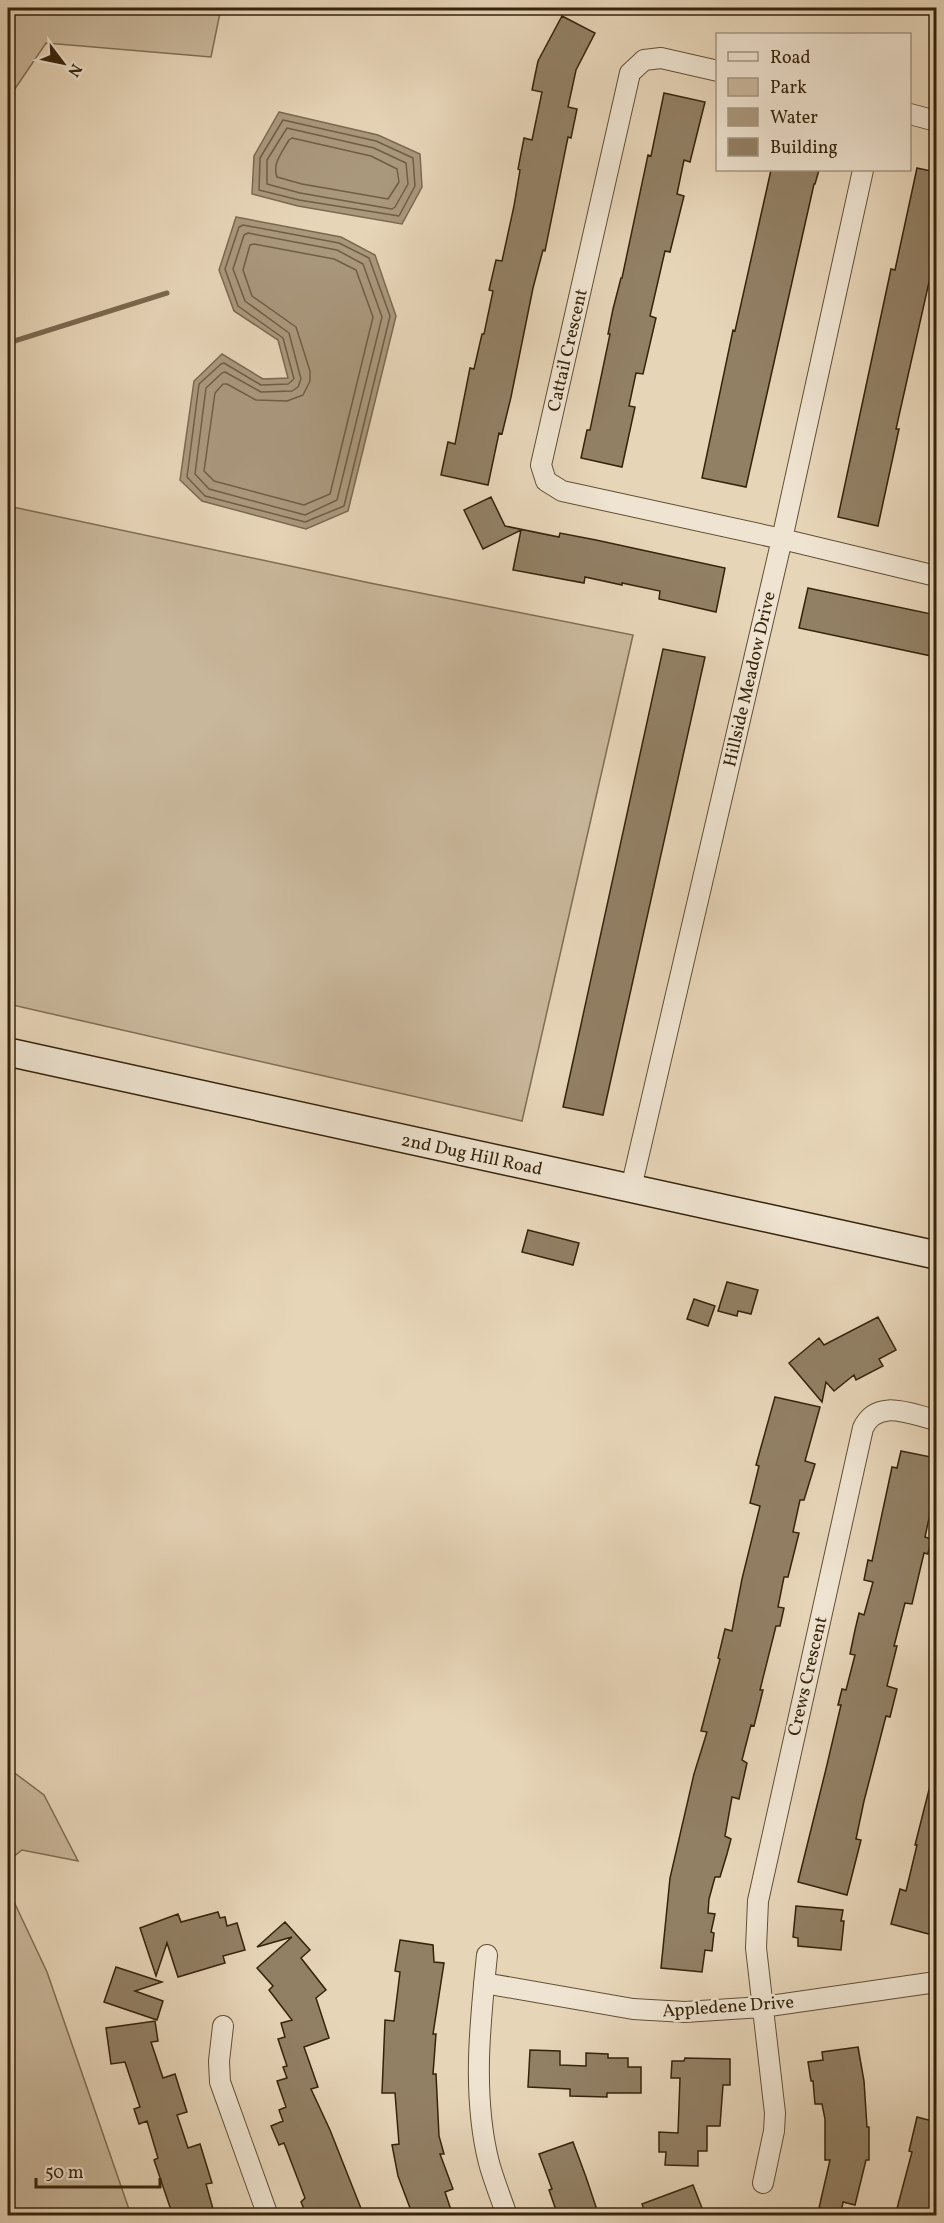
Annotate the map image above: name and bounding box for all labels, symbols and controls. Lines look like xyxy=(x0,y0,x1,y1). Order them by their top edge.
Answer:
north arrow xyxy=(33,33,93,93)
legend xyxy=(716,33,911,171)
text: Road xyxy=(770,46,811,71)
text: N xyxy=(61,59,86,81)
text: Park xyxy=(770,76,807,101)
text: Water xyxy=(770,106,818,131)
text: Building xyxy=(770,136,838,161)
street label: Cattail Crescent xyxy=(542,286,595,414)
street label: Hillside Meadow Drive xyxy=(718,589,783,770)
street label: 2nd Dug Hill Road xyxy=(399,1128,545,1183)
street label: Crews Crescent xyxy=(783,1614,834,1739)
street label: Appledene Drive xyxy=(661,1990,795,2025)
scale bar xyxy=(36,2151,160,2189)
text: 50 m xyxy=(45,2161,84,2186)

